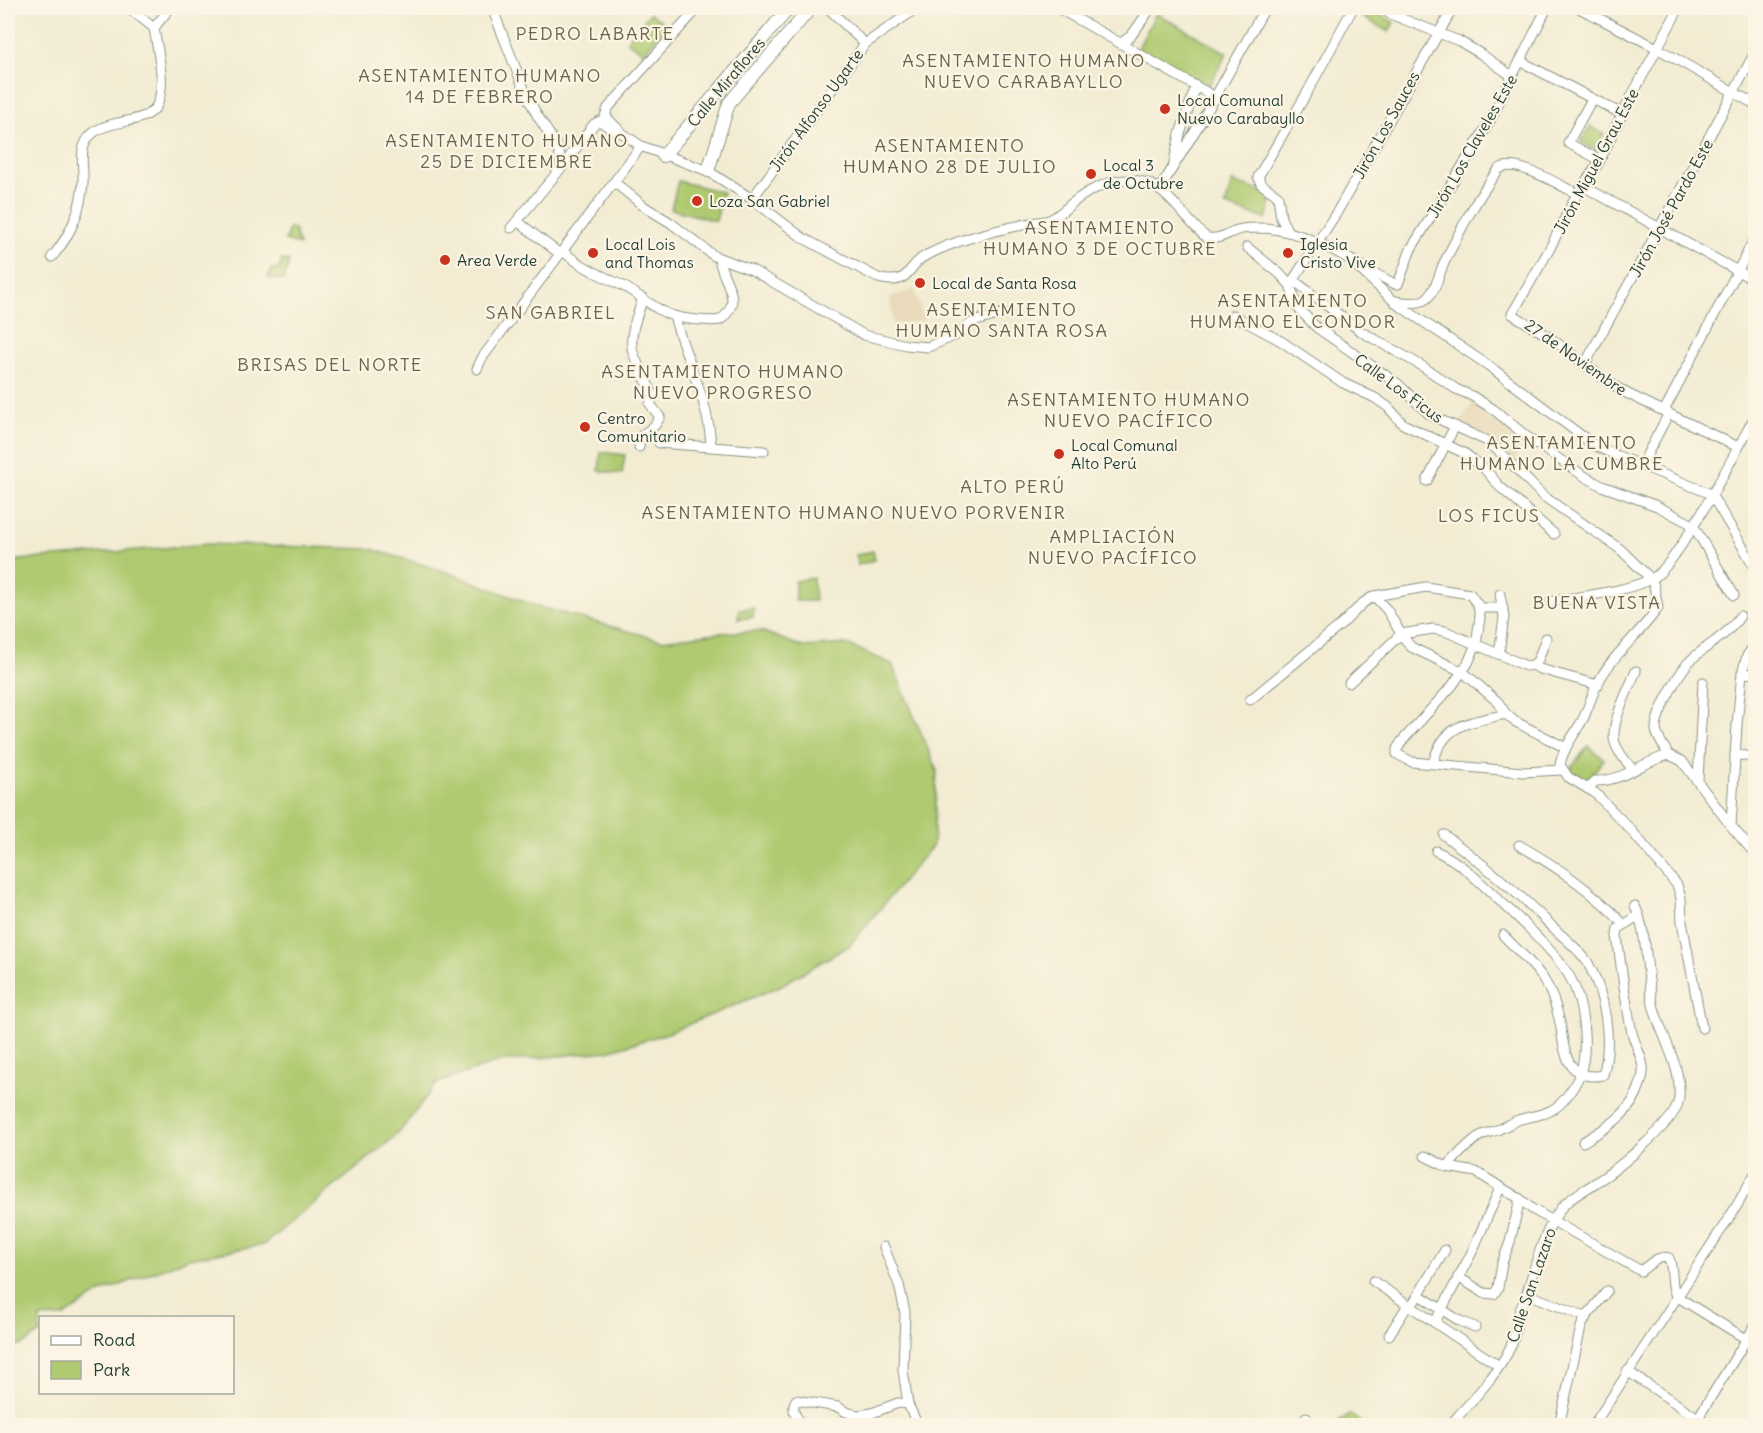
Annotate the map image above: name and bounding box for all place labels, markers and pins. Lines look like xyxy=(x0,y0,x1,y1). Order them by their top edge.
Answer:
place label: Local Comunal Nuevo Carabayllo xyxy=(1177,90,1305,128)
marker: Local Comunal Nuevo Carabayllo xyxy=(1158,102,1172,116)
place label: Local 3 de Octubre xyxy=(1103,155,1184,193)
marker: Local 3 de Octubre xyxy=(1084,167,1098,181)
place label: Loza San Gabriel xyxy=(709,191,830,211)
marker: Loza San Gabriel xyxy=(690,194,704,208)
place label: Local Lois and Thomas xyxy=(605,234,694,272)
place label: Iglesia Cristo Vive xyxy=(1300,234,1376,272)
marker: Local Lois and Thomas xyxy=(586,246,600,260)
marker: Iglesia Cristo Vive xyxy=(1281,246,1295,260)
place label: Area Verde xyxy=(457,250,537,270)
marker: Area Verde xyxy=(438,253,452,267)
place label: Local de Santa Rosa xyxy=(932,273,1077,293)
marker: Local de Santa Rosa xyxy=(913,276,927,290)
place label: Centro Comunitario xyxy=(597,408,686,446)
marker: Centro Comunitario xyxy=(578,420,592,434)
place label: Local Comunal Alto Perú xyxy=(1071,435,1178,473)
marker: Local Comunal Alto Perú xyxy=(1052,447,1066,461)

